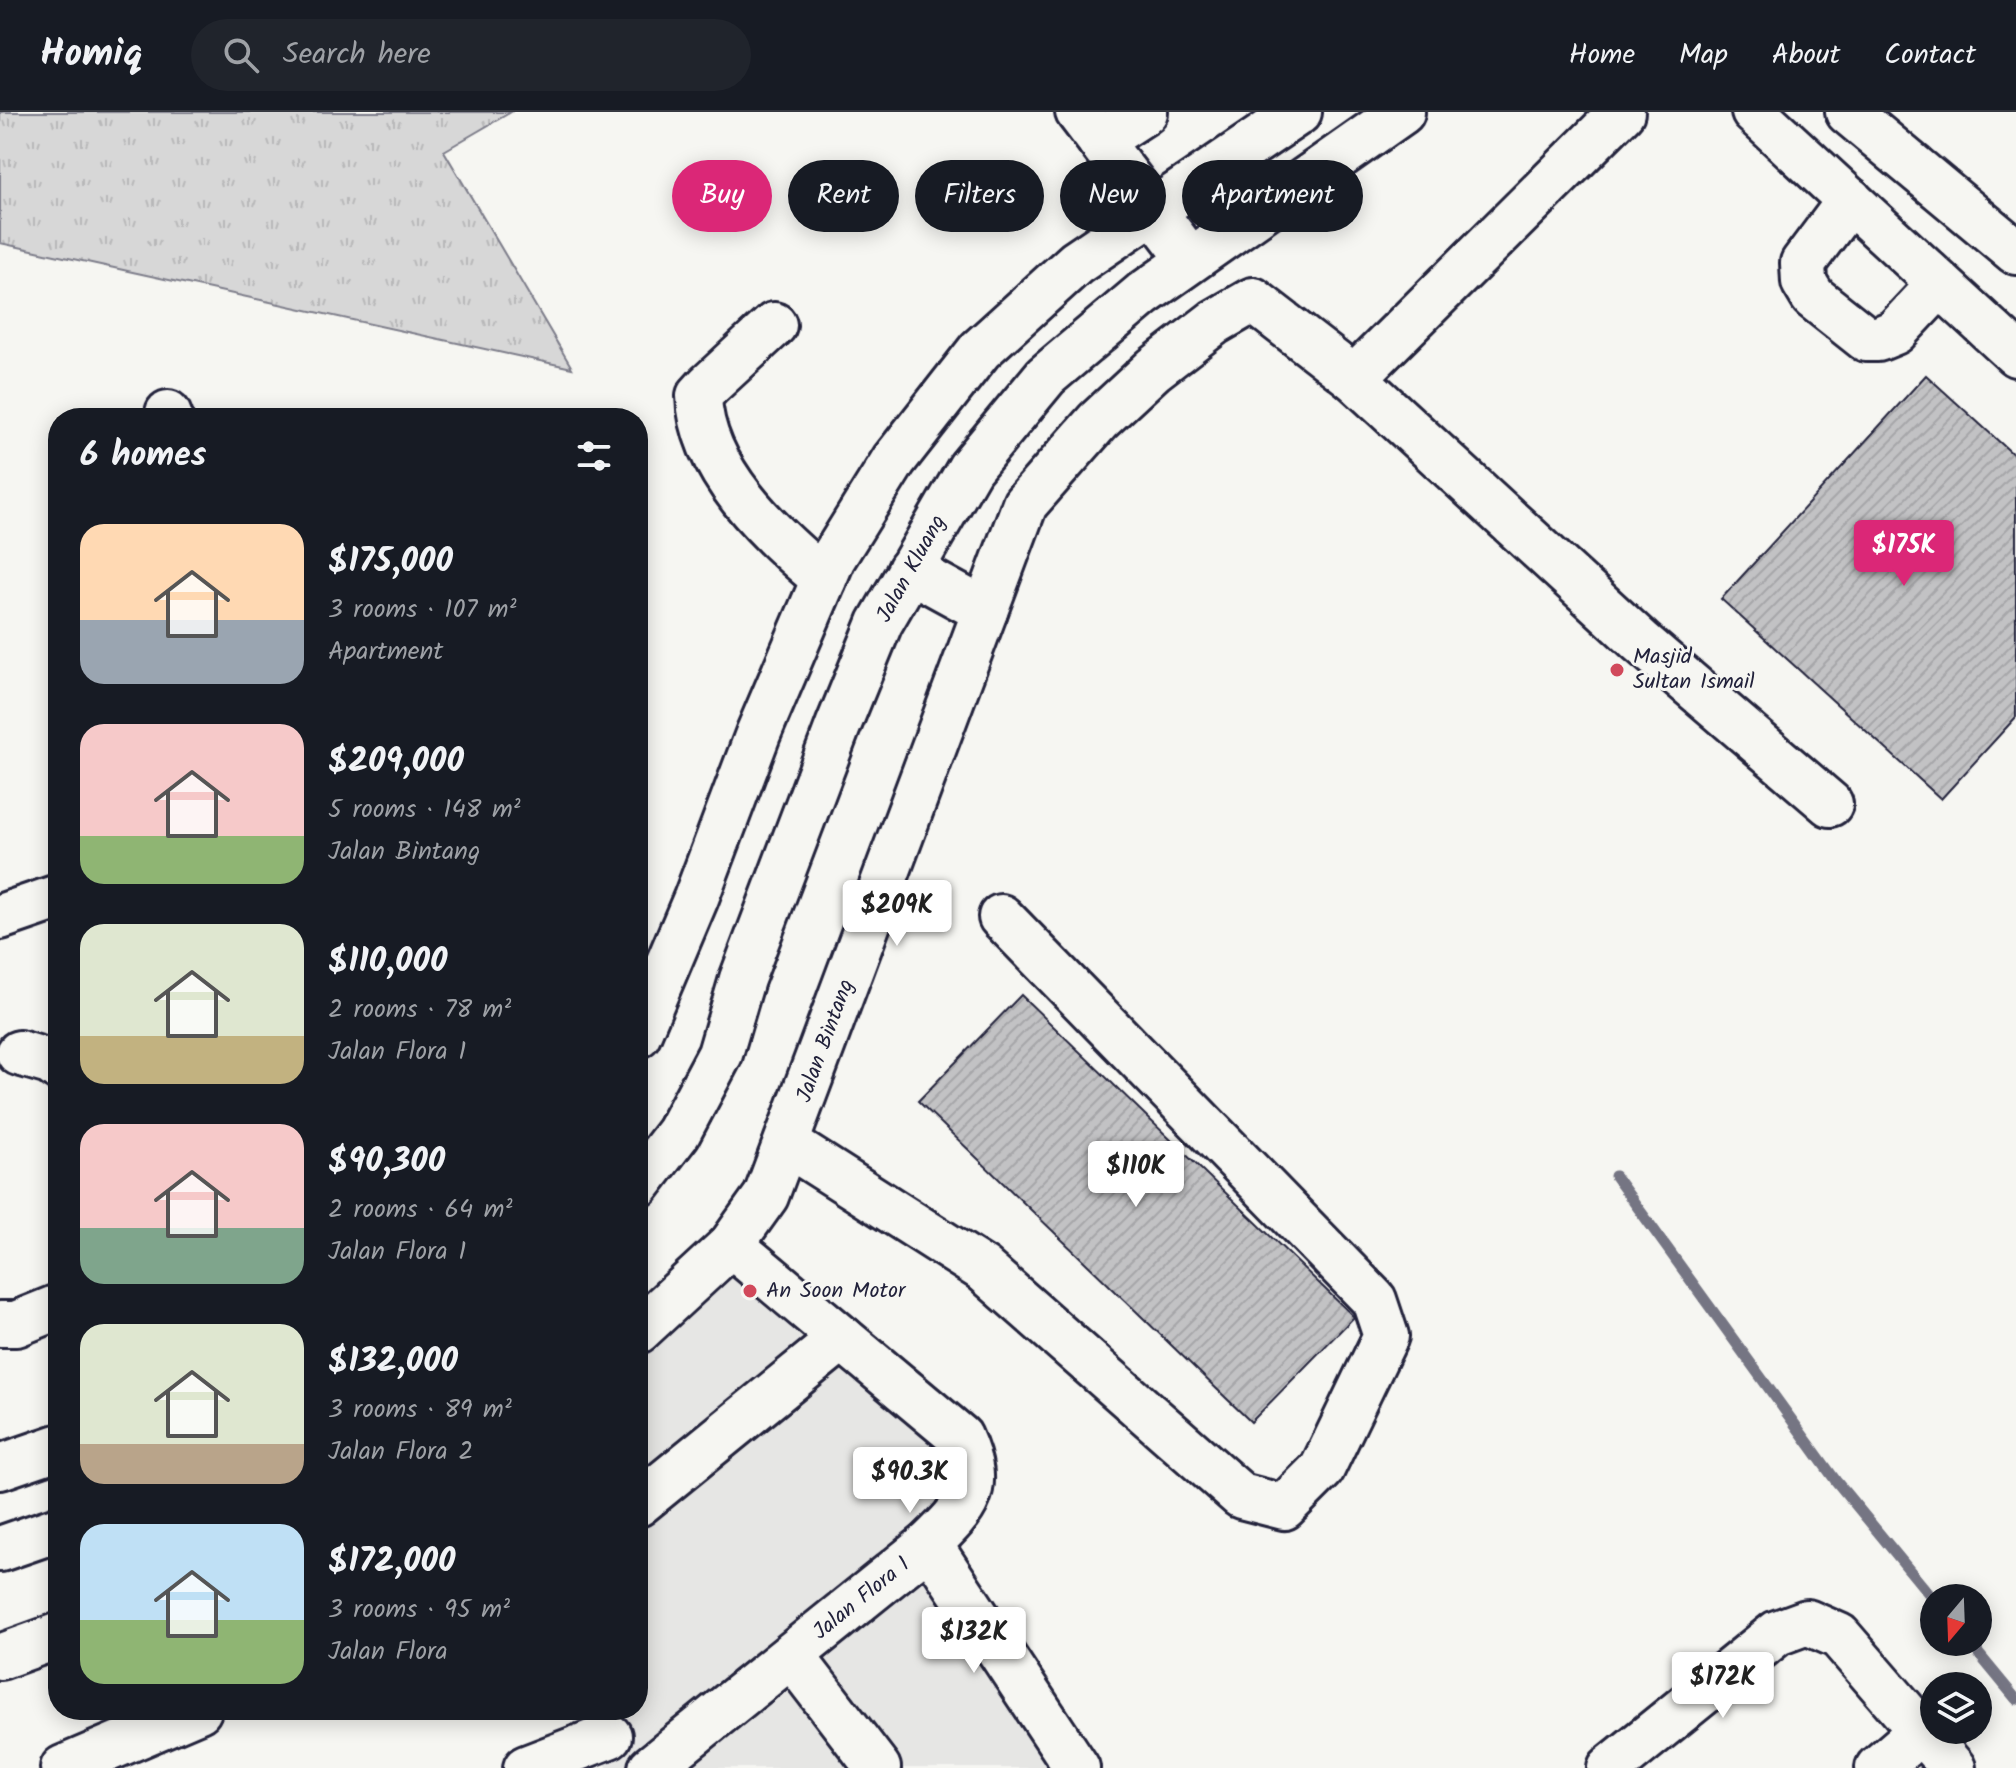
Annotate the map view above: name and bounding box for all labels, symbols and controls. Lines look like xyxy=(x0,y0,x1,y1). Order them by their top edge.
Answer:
search box xyxy=(191,19,751,91)
text: Homiq xyxy=(40,25,143,85)
text: Search here xyxy=(283,31,431,79)
icon: search xyxy=(219,33,263,77)
text: Home xyxy=(1569,33,1635,78)
text: Map xyxy=(1679,33,1728,78)
text: About xyxy=(1772,33,1840,78)
text: Contact xyxy=(1884,33,1976,78)
chip: Buy xyxy=(672,160,772,232)
chip: Rent xyxy=(788,160,899,232)
chip: Filters xyxy=(915,160,1044,232)
chip: New xyxy=(1060,160,1166,232)
chip: Apartment xyxy=(1182,160,1363,232)
text: 6 homes xyxy=(80,429,206,483)
icon: filters xyxy=(572,434,616,478)
street label: Jalan Kluang xyxy=(868,509,956,629)
pin: $175K xyxy=(1848,520,1960,588)
text: $175K xyxy=(1872,525,1936,567)
text: $175,000 xyxy=(328,535,453,589)
icon: home xyxy=(144,556,240,652)
text: 3 rooms · 107 m² xyxy=(328,589,517,631)
text: Apartment xyxy=(328,631,443,673)
place label: Masjid Sultan Ismail xyxy=(1633,640,1755,700)
marker: Masjid Sultan Ismail xyxy=(1608,661,1626,679)
text: $209,000 xyxy=(328,735,464,789)
icon: home xyxy=(144,756,240,852)
text: 5 rooms · 148 m² xyxy=(328,789,521,831)
text: Jalan Bintang xyxy=(328,831,480,873)
pin: $209K xyxy=(841,880,953,948)
text: $209K xyxy=(861,885,933,927)
text: $110,000 xyxy=(328,935,447,989)
icon: home xyxy=(144,956,240,1052)
street label: Jalan Bintang xyxy=(788,974,864,1108)
text: 2 rooms · 78 m² xyxy=(328,989,511,1031)
text: Jalan Flora 1 xyxy=(328,1031,466,1073)
text: $90,300 xyxy=(328,1135,445,1189)
pin: $110K xyxy=(1080,1141,1192,1209)
text: $110K xyxy=(1106,1146,1166,1188)
icon: home xyxy=(144,1156,240,1252)
text: 2 rooms · 64 m² xyxy=(328,1189,512,1231)
text: Jalan Flora 1 xyxy=(328,1231,466,1273)
place label: An Soon Motor xyxy=(766,1274,907,1309)
marker: An Soon Motor xyxy=(741,1282,759,1300)
text: $132,000 xyxy=(328,1335,458,1389)
icon: home xyxy=(144,1356,240,1452)
text: 3 rooms · 89 m² xyxy=(328,1389,512,1431)
text: Jalan Flora 2 xyxy=(328,1431,473,1473)
pin: $90.3K xyxy=(845,1447,975,1515)
text: $90.3K xyxy=(871,1452,949,1494)
text: $172,000 xyxy=(328,1535,456,1589)
street label: Jalan Flora 1 xyxy=(805,1549,919,1649)
icon: home xyxy=(144,1556,240,1652)
north arrow xyxy=(1920,1584,1992,1656)
map controls xyxy=(1920,1584,1992,1744)
text: 3 rooms · 95 m² xyxy=(328,1589,510,1631)
pin: $132K xyxy=(918,1607,1030,1675)
text: $132K xyxy=(940,1612,1008,1654)
text: Jalan Flora xyxy=(328,1631,448,1673)
pin: $172K xyxy=(1667,1652,1779,1720)
text: $172K xyxy=(1690,1657,1756,1699)
button: layers xyxy=(1920,1672,1992,1744)

